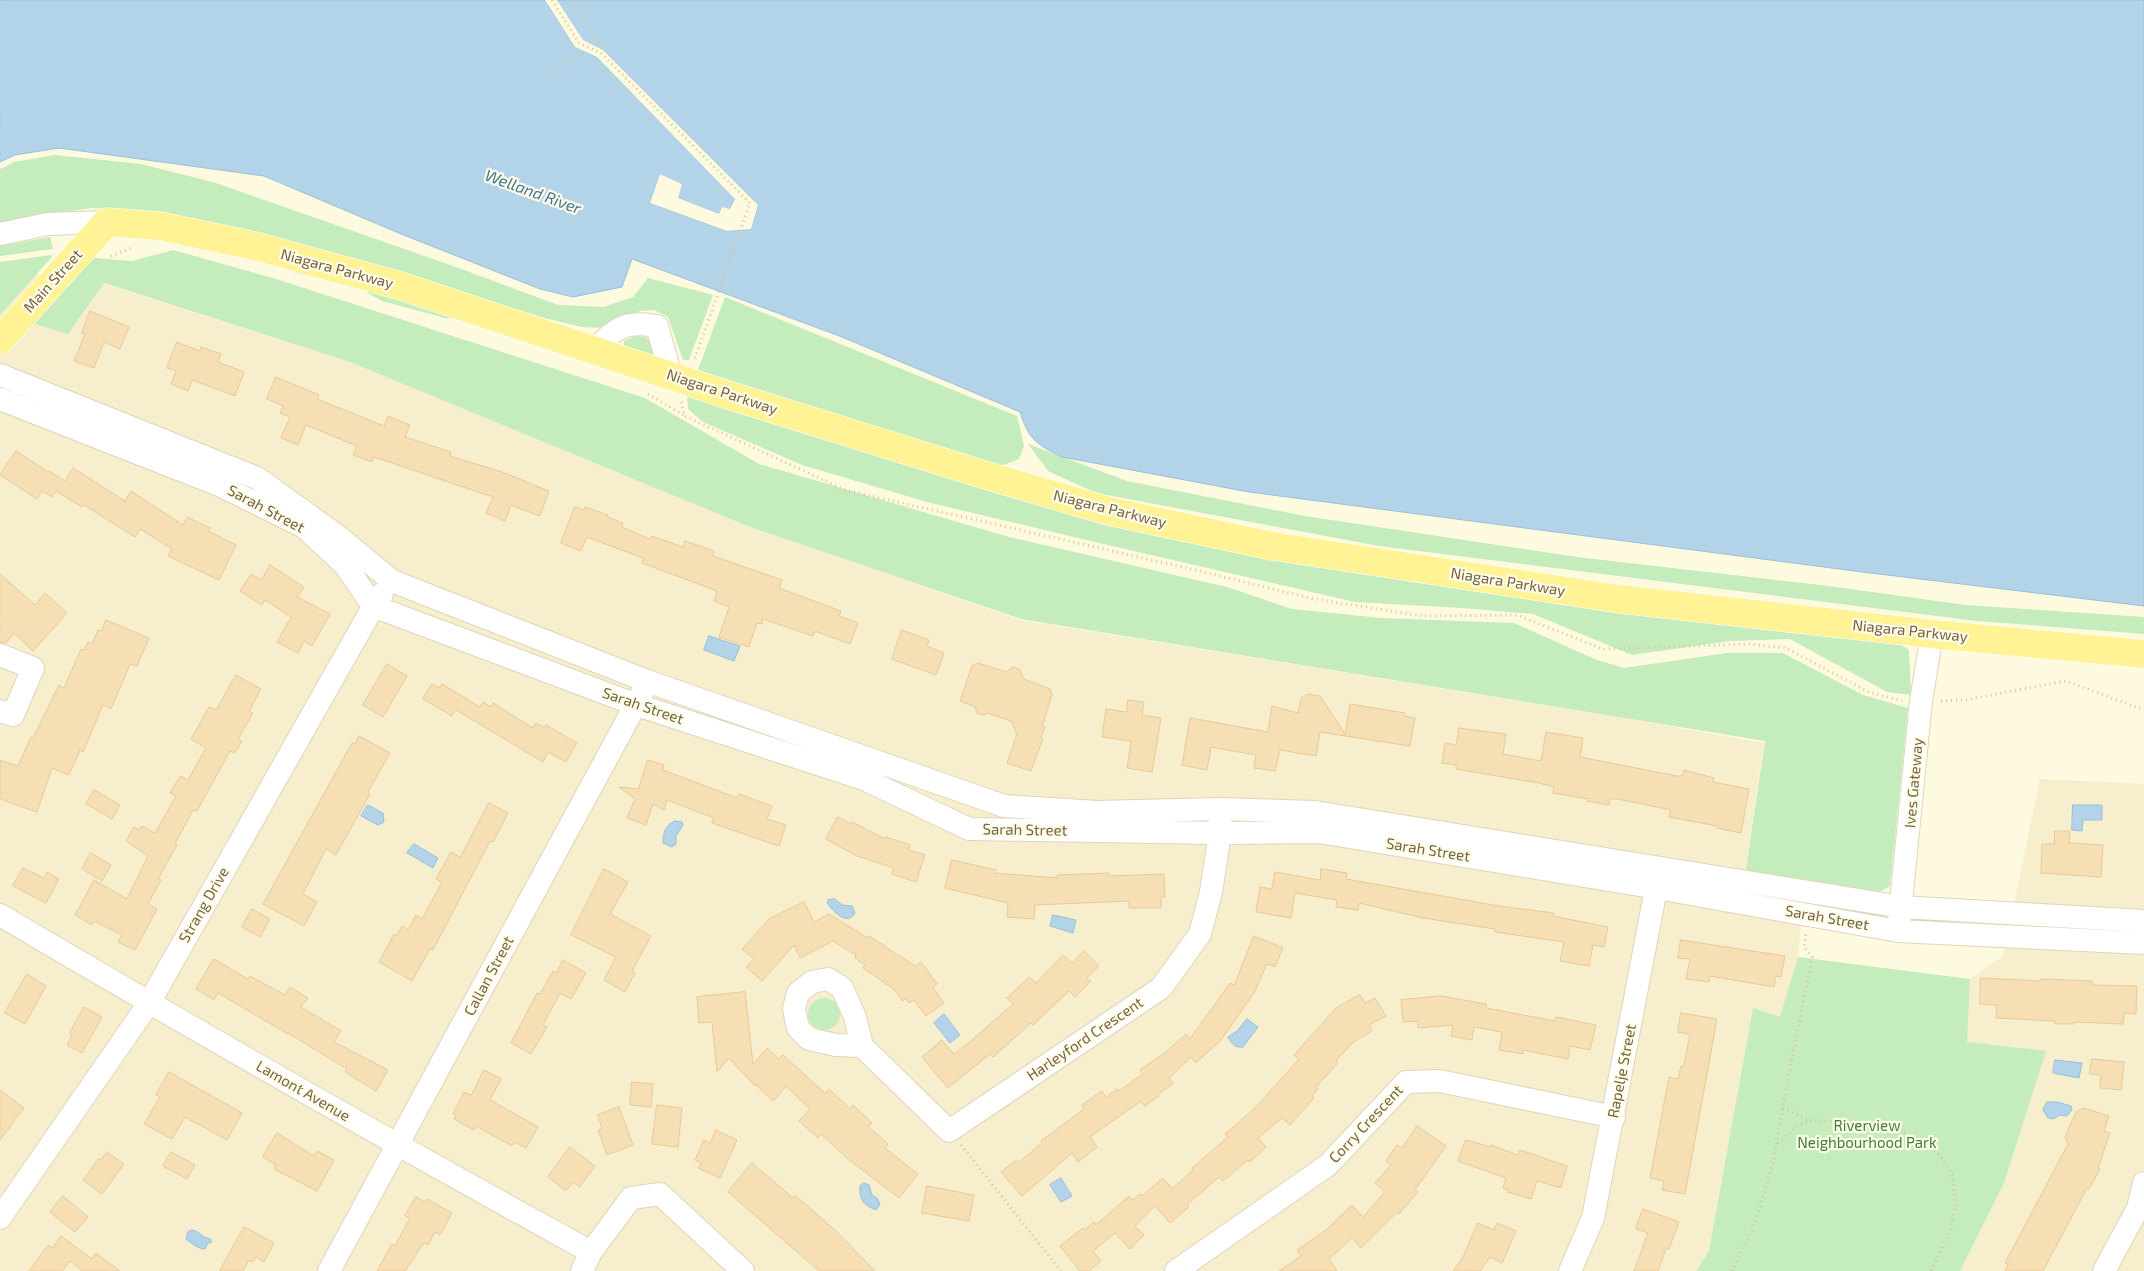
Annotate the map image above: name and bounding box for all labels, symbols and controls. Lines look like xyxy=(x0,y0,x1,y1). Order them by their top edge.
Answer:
water label: Welland River xyxy=(482,166,584,218)
street label: Niagara Parkway xyxy=(279,245,395,293)
street label: Main Street xyxy=(20,246,86,316)
street label: Niagara Parkway xyxy=(664,366,780,418)
street label: Sarah Street xyxy=(224,481,308,537)
street label: Niagara Parkway xyxy=(1052,486,1168,532)
street label: Niagara Parkway xyxy=(1449,564,1567,600)
street label: Niagara Parkway xyxy=(1851,616,1969,646)
street label: Sarah Street xyxy=(600,684,686,728)
street label: Ives Gateway xyxy=(1901,737,1927,829)
street label: Sarah Street xyxy=(983,820,1067,840)
street label: Sarah Street xyxy=(1385,834,1471,866)
street label: Strang Drive xyxy=(175,864,233,946)
street label: Sarah Street xyxy=(1784,902,1870,934)
street label: Callan Street xyxy=(460,933,518,1019)
street label: Harleyford Crescent xyxy=(1023,993,1147,1085)
street label: Rapelje Street xyxy=(1604,1022,1640,1120)
street label: Lamont Avenue xyxy=(253,1057,353,1125)
street label: Corry Crescent xyxy=(1325,1081,1407,1167)
park label: Riverview Neighbourhood Park xyxy=(1797,1117,1937,1152)

